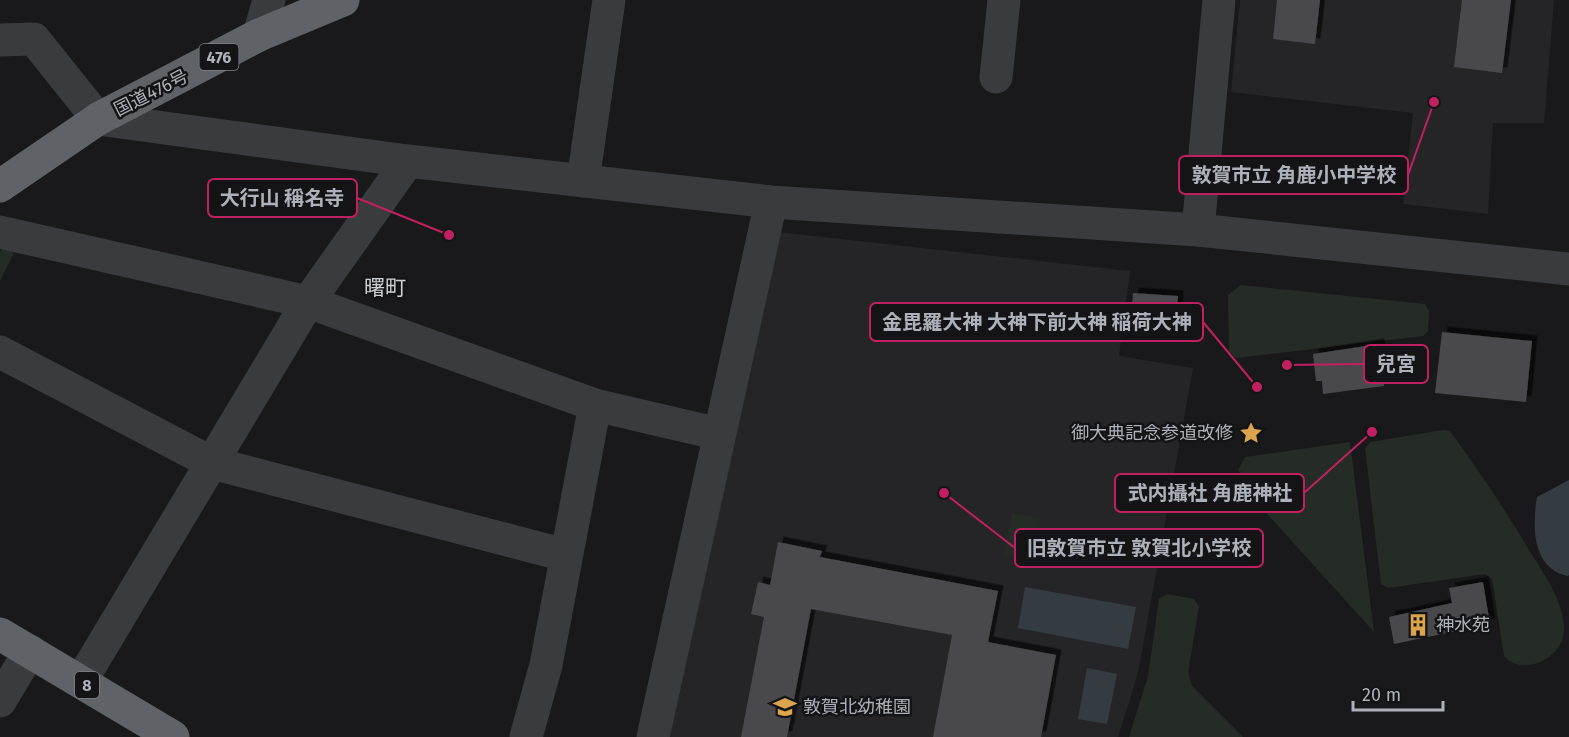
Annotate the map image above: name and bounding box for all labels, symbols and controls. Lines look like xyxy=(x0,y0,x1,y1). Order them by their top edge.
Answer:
road number: 476 xyxy=(200,44,238,70)
street label: 国道476号 xyxy=(110,65,192,121)
callout: 敦賀市立 角鹿小中学校 xyxy=(1179,156,1408,194)
text: 敦賀市立 角鹿小中学校 xyxy=(1192,163,1396,187)
callout: 大行山 稱名寺 xyxy=(208,179,357,217)
text: 大行山 稱名寺 xyxy=(220,186,344,210)
district label: 曙町 xyxy=(364,275,406,301)
callout: 金毘羅大神 大神下前大神 稲荷大神 xyxy=(870,303,1203,341)
text: 金毘羅大神 大神下前大神 稲荷大神 xyxy=(882,310,1192,334)
callout: 兒宮 xyxy=(1364,345,1428,383)
text: 兒宮 xyxy=(1376,352,1416,376)
place icon: 御大典記念参道改修 xyxy=(1238,420,1264,446)
place label: 御大典記念参道改修 xyxy=(1071,422,1233,444)
callout: 式内攝社 角鹿神社 xyxy=(1115,474,1304,512)
text: 式内攝社 角鹿神社 xyxy=(1128,481,1292,505)
callout: 旧敦賀市立 敦賀北小学校 xyxy=(1015,529,1263,567)
text: 旧敦賀市立 敦賀北小学校 xyxy=(1027,536,1251,560)
building icon: 神水苑 xyxy=(1405,612,1431,638)
place label: 神水苑 xyxy=(1436,614,1490,636)
road number: 8 xyxy=(75,672,99,698)
scale bar xyxy=(1353,674,1443,712)
text: 20 m xyxy=(1362,684,1401,706)
school or university icon: 敦賀北幼稚園 xyxy=(772,694,798,720)
place label: 敦賀北幼稚園 xyxy=(803,696,911,718)

